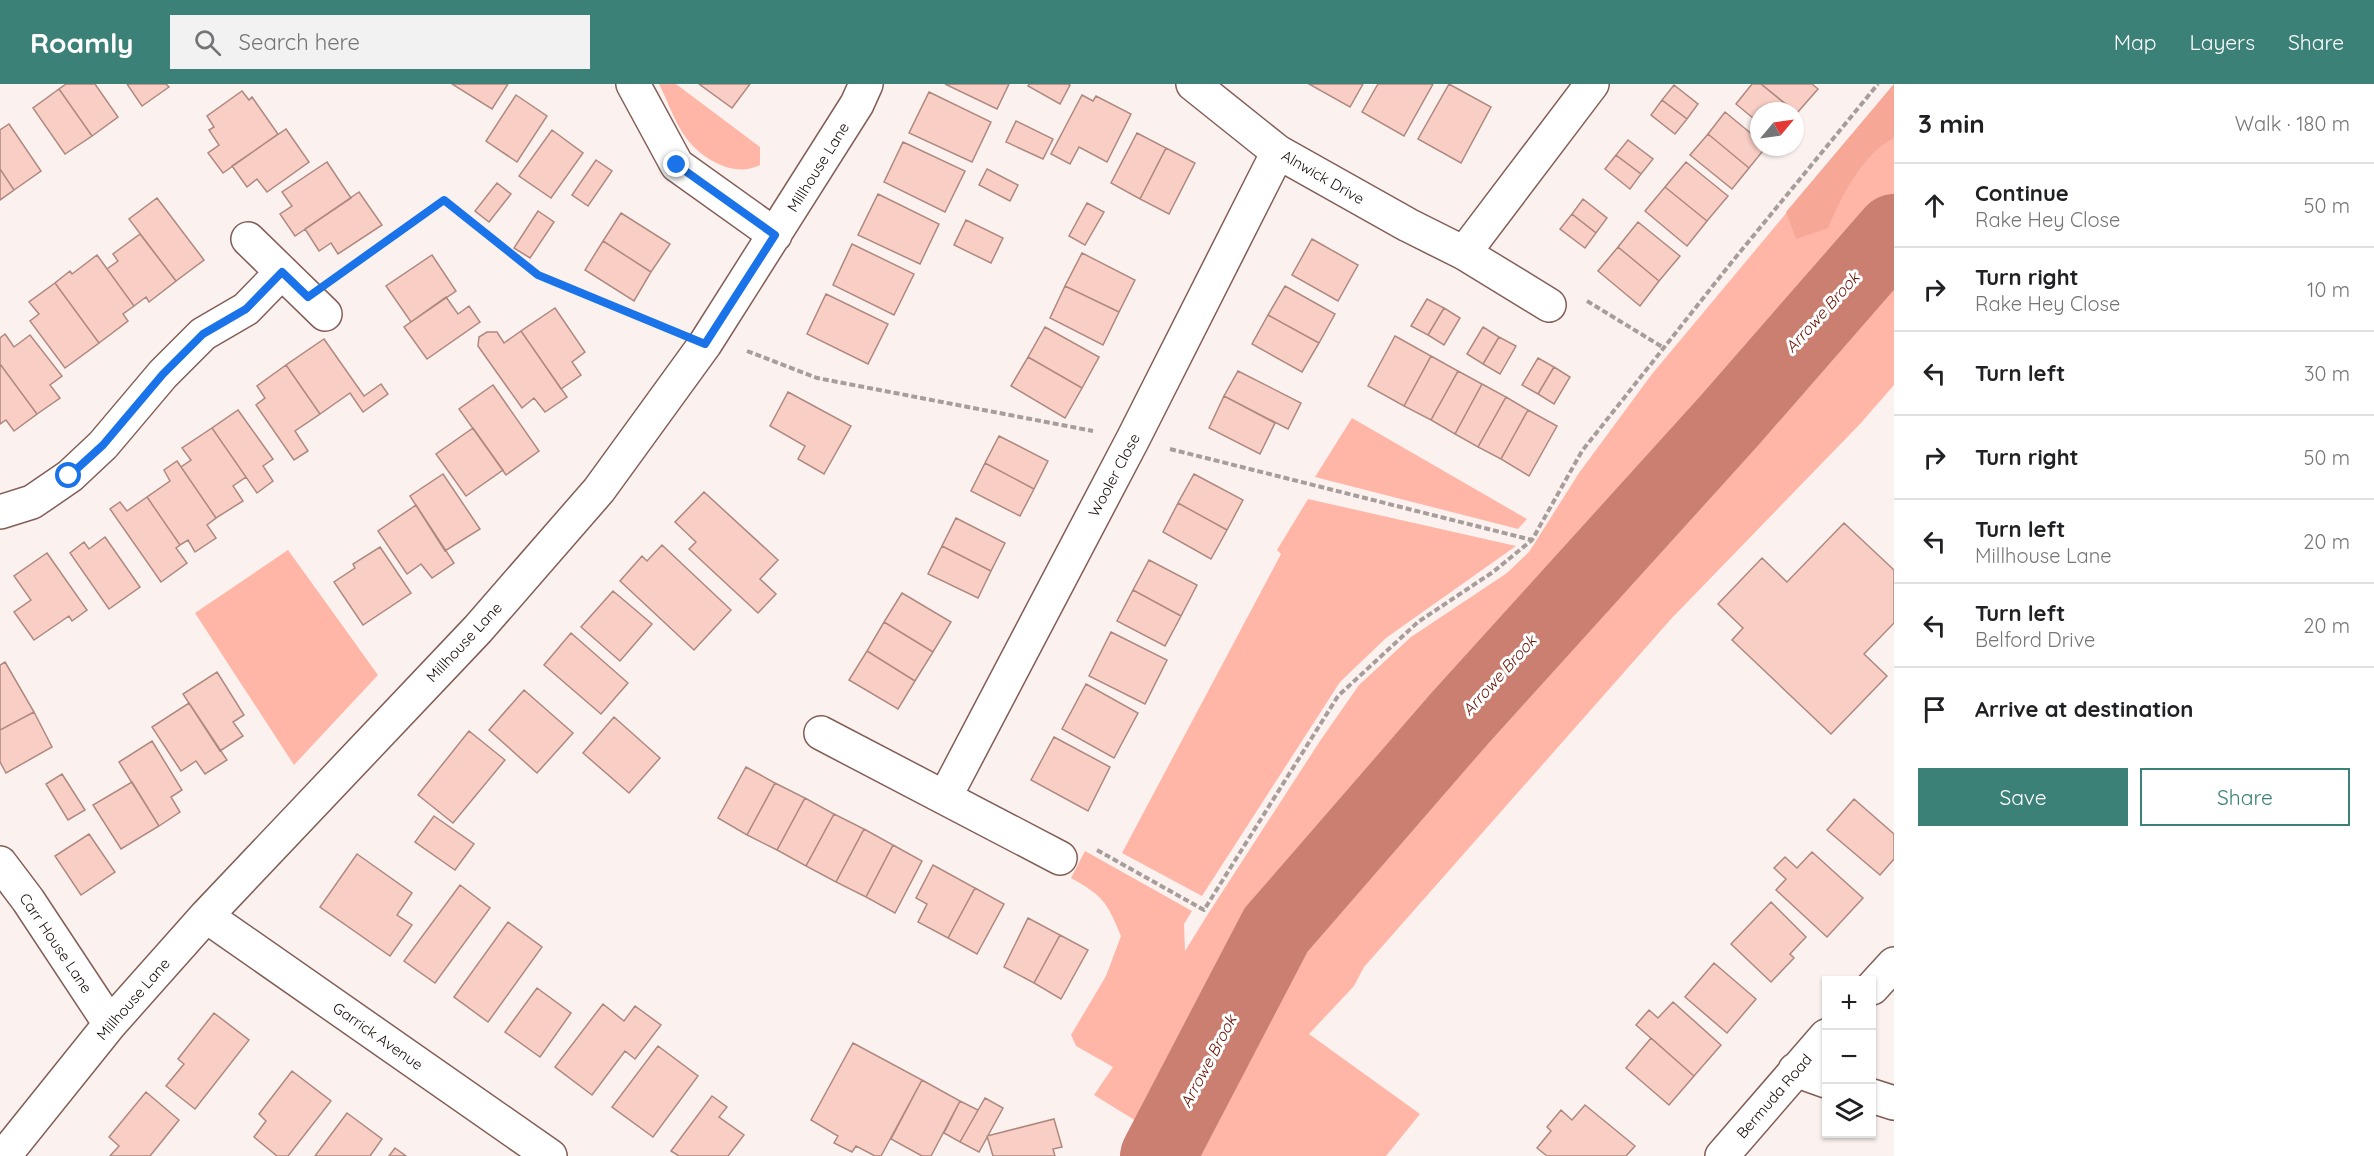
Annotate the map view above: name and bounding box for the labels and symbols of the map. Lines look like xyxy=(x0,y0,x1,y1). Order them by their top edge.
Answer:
north arrow xyxy=(1750,102,1804,156)
street label: Millhouse Lane xyxy=(783,119,853,215)
street label: Alnwick Drive xyxy=(1278,146,1368,208)
route end xyxy=(663,151,689,177)
water label: Arrowe Brook xyxy=(1781,267,1864,356)
street label: Wooler Close xyxy=(1084,430,1144,520)
route start xyxy=(55,462,81,488)
street label: Millhouse Lane xyxy=(422,598,506,686)
water label: Arrowe Brook xyxy=(1458,630,1541,719)
street label: Carr House Lane xyxy=(15,889,97,997)
street label: Millhouse Lane xyxy=(92,954,174,1044)
street label: Garrick Avenue xyxy=(329,998,427,1074)
water label: Arrowe Brook xyxy=(1175,1010,1241,1111)
street label: Bermuda Road xyxy=(1732,1050,1816,1142)

